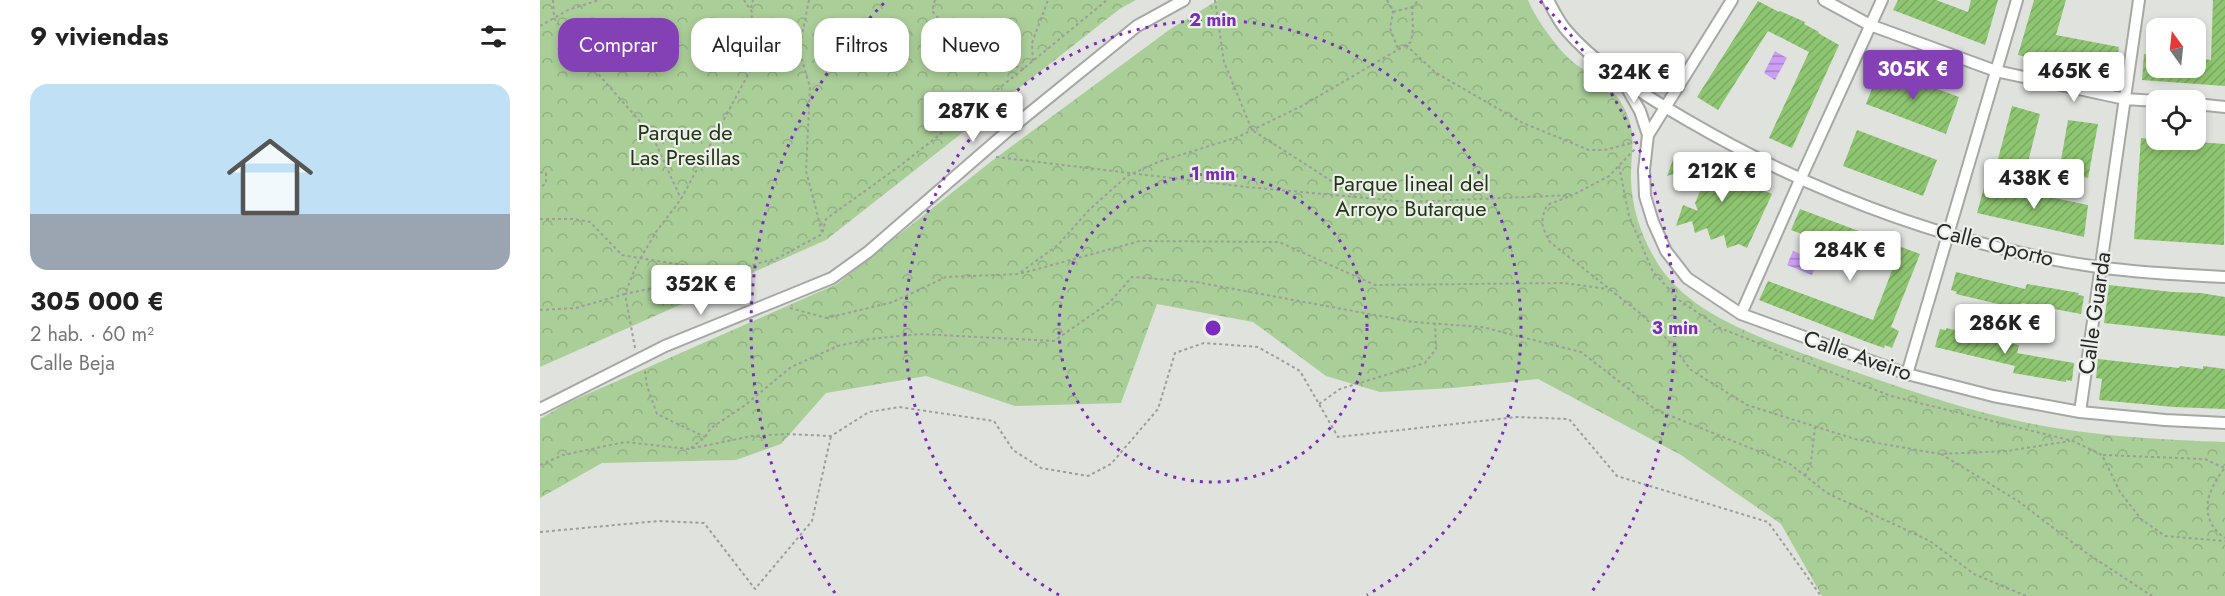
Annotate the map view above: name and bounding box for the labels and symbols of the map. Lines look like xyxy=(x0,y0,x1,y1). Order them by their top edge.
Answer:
text: 2 min xyxy=(1189,7,1237,33)
north arrow xyxy=(2146,18,2206,78)
pin: 305K € xyxy=(1864,50,1962,101)
pin: 465K € xyxy=(2025,52,2123,103)
pin: 324K € xyxy=(1585,53,1683,104)
pin: 287K € xyxy=(924,92,1022,143)
park label: Parque de Las Presillas xyxy=(630,116,740,173)
pin: 212K € xyxy=(1673,152,1771,203)
pin: 438K € xyxy=(1985,159,2083,210)
text: 1 min xyxy=(1191,161,1235,187)
park label: Parque lineal del Arroyo Butarque xyxy=(1333,167,1489,224)
street label: Calle Oporto xyxy=(1933,214,2057,274)
pin: 284K € xyxy=(1801,231,1899,282)
street label: Calle Guarda xyxy=(2070,250,2118,376)
pin: 352K € xyxy=(652,265,750,316)
pin: 286K € xyxy=(1956,304,2054,355)
text: 3 min xyxy=(1652,315,1698,341)
centre of rings xyxy=(1203,318,1223,338)
street label: Calle Aveiro xyxy=(1799,322,1917,388)

